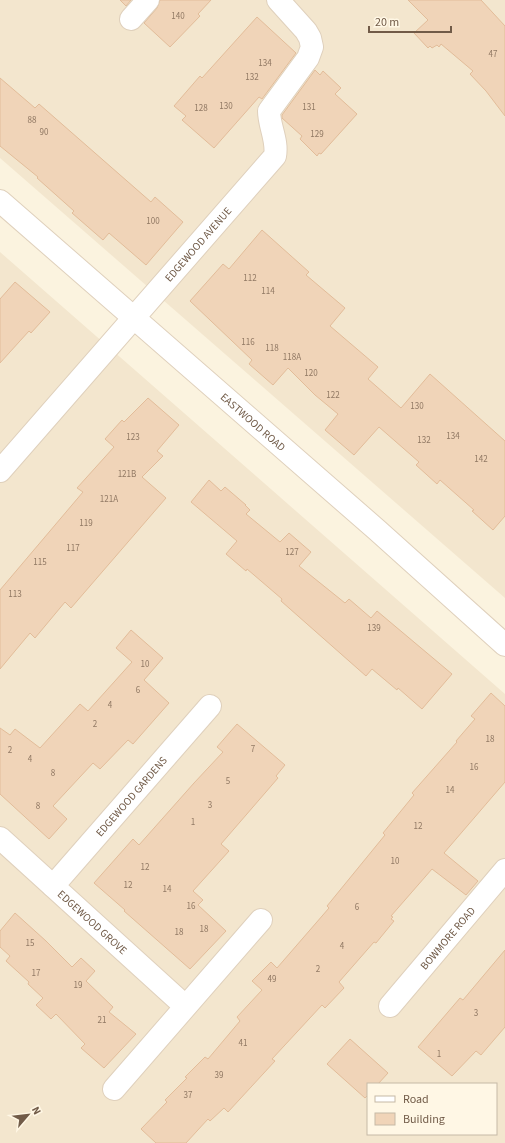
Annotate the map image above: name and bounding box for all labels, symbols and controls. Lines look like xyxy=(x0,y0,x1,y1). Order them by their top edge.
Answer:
scale bar xyxy=(369,8,451,34)
house number: 140 xyxy=(171,10,185,23)
text: 20 m xyxy=(375,14,399,31)
house number: 47 xyxy=(489,48,498,61)
house number: 134 xyxy=(258,57,272,70)
house number: 132 xyxy=(245,71,259,84)
house number: 130 xyxy=(219,100,233,113)
house number: 131 xyxy=(302,101,316,114)
house number: 128 xyxy=(194,102,208,115)
house number: 88 xyxy=(28,114,37,127)
house number: 90 xyxy=(40,126,49,139)
house number: 129 xyxy=(310,128,324,141)
street label: EDGEWOOD AVENUE xyxy=(162,204,235,285)
house number: 100 xyxy=(146,215,160,228)
house number: 112 xyxy=(243,272,257,285)
house number: 114 xyxy=(261,285,275,298)
house number: 116 xyxy=(241,336,255,349)
house number: 118 xyxy=(265,342,279,355)
house number: 118A xyxy=(283,351,301,364)
house number: 120 xyxy=(304,367,318,380)
house number: 122 xyxy=(326,389,340,402)
street label: EASTWOOD ROAD xyxy=(217,390,289,455)
house number: 130 xyxy=(410,400,424,413)
house number: 134 xyxy=(446,430,460,443)
house number: 123 xyxy=(126,431,140,444)
house number: 132 xyxy=(417,434,431,447)
house number: 142 xyxy=(474,453,488,466)
house number: 121B xyxy=(118,468,136,481)
house number: 121A xyxy=(100,493,118,506)
house number: 119 xyxy=(79,517,93,530)
house number: 117 xyxy=(66,542,80,555)
house number: 127 xyxy=(285,546,299,559)
house number: 115 xyxy=(33,556,47,569)
house number: 113 xyxy=(8,588,22,601)
house number: 139 xyxy=(367,622,381,635)
house number: 10 xyxy=(141,658,150,671)
house number: 6 xyxy=(136,684,141,697)
house number: 4 xyxy=(108,699,113,712)
house number: 2 xyxy=(93,718,98,731)
house number: 18 xyxy=(486,733,495,746)
house number: 7 xyxy=(251,743,256,756)
house number: 2 xyxy=(8,744,13,757)
house number: 4 xyxy=(28,753,33,766)
street label: EDGEWOOD GARDENS xyxy=(92,753,171,840)
house number: 16 xyxy=(470,761,479,774)
house number: 8 xyxy=(51,767,56,780)
house number: 5 xyxy=(226,775,231,788)
house number: 14 xyxy=(446,784,455,797)
house number: 3 xyxy=(208,799,213,812)
house number: 8 xyxy=(36,800,41,813)
house number: 1 xyxy=(191,816,195,829)
house number: 12 xyxy=(414,820,423,833)
house number: 10 xyxy=(391,855,400,868)
house number: 12 xyxy=(141,861,150,874)
house number: 12 xyxy=(124,879,133,892)
house number: 14 xyxy=(163,883,172,896)
street label: EDGEWOOD GROVE xyxy=(54,887,130,958)
house number: 16 xyxy=(187,900,196,913)
house number: 6 xyxy=(355,901,360,914)
street label: BOWMORE ROAD xyxy=(417,903,479,973)
house number: 18 xyxy=(200,923,209,936)
house number: 18 xyxy=(175,926,184,939)
house number: 15 xyxy=(26,937,35,950)
house number: 4 xyxy=(340,940,345,953)
house number: 2 xyxy=(316,963,321,976)
house number: 17 xyxy=(32,967,41,980)
house number: 49 xyxy=(268,973,277,986)
house number: 19 xyxy=(74,979,83,992)
house number: 3 xyxy=(474,1007,479,1020)
house number: 21 xyxy=(98,1014,106,1027)
house number: 41 xyxy=(239,1037,247,1050)
house number: 1 xyxy=(437,1048,441,1061)
house number: 39 xyxy=(215,1069,224,1082)
legend xyxy=(367,1083,497,1135)
house number: 37 xyxy=(184,1089,193,1102)
text: Road xyxy=(403,1091,429,1108)
north arrow xyxy=(8,1095,48,1135)
text: N xyxy=(28,1104,45,1117)
text: Building xyxy=(403,1111,445,1128)

